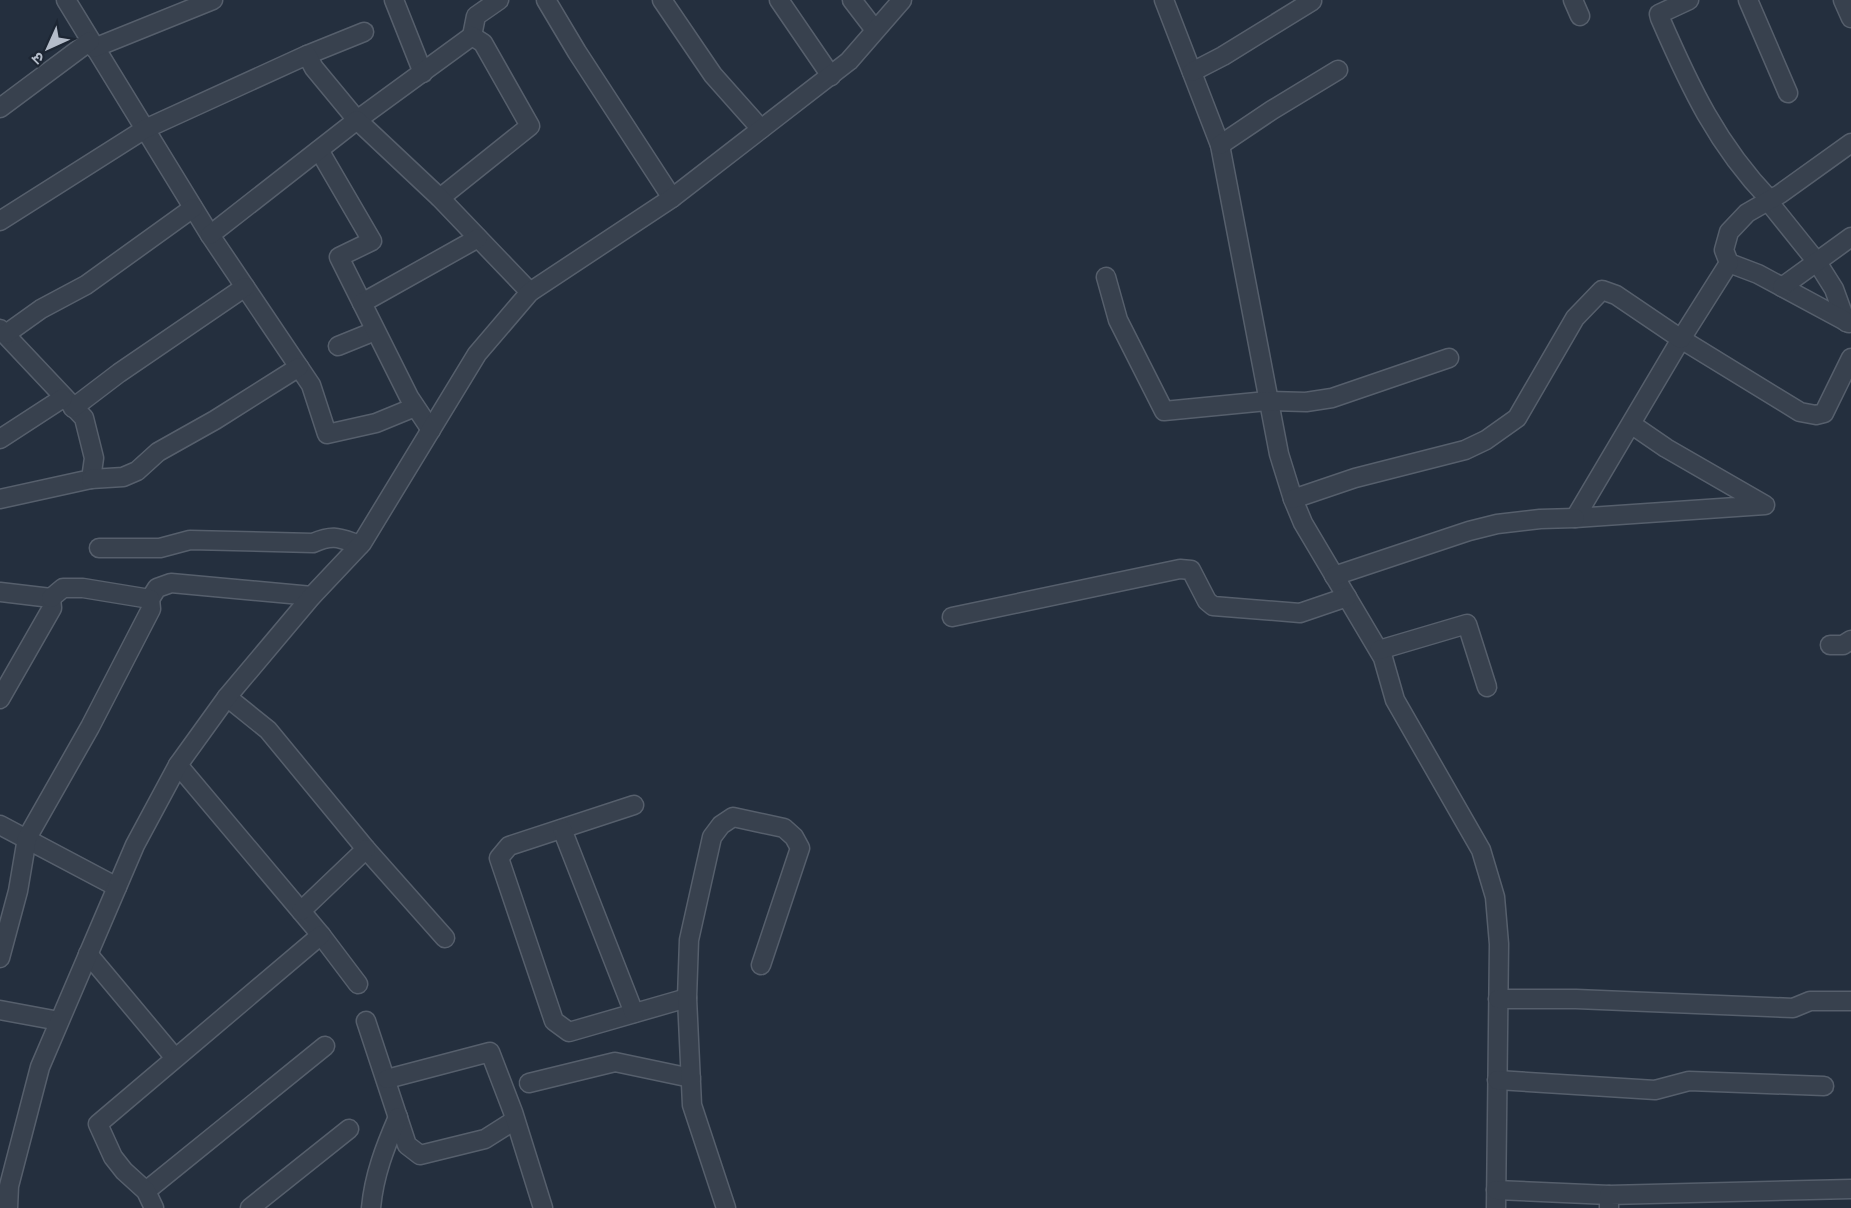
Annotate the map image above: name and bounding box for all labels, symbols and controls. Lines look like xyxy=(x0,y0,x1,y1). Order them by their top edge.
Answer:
north arrow xyxy=(18,18,78,78)
text: उ xyxy=(27,48,48,68)

